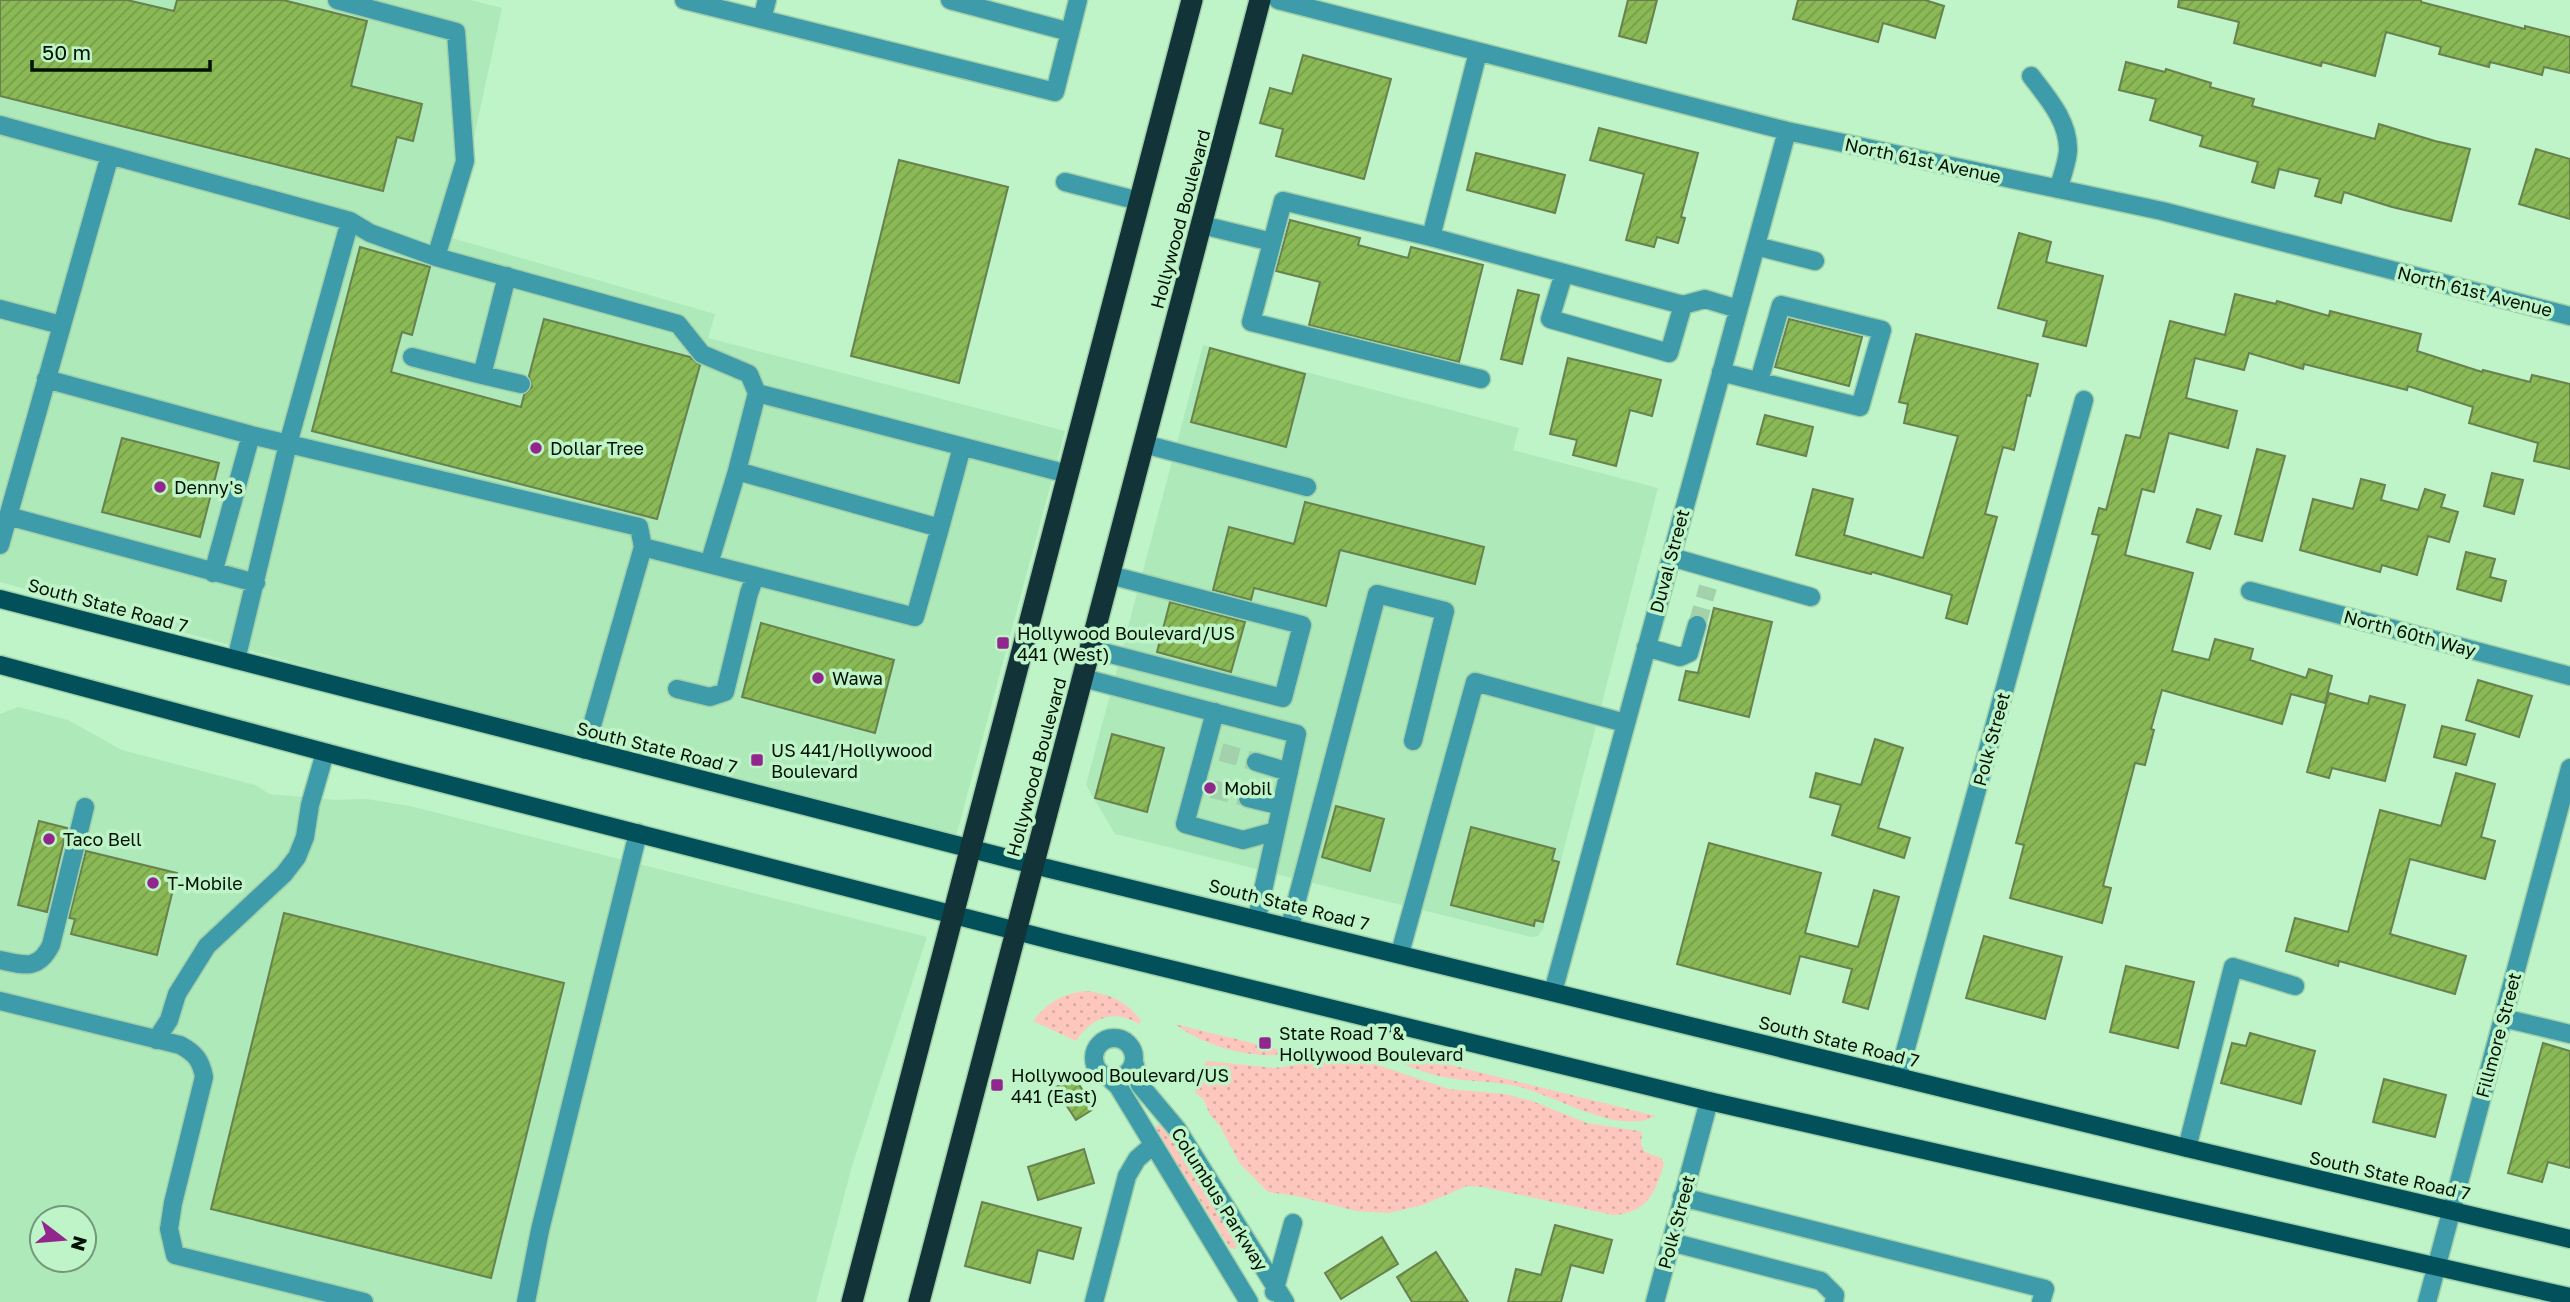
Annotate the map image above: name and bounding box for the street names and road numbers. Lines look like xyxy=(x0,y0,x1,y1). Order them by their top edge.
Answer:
street label: Hollywood Boulevard xyxy=(1145,127,1215,311)
street label: North 61st Avenue xyxy=(1843,133,2003,187)
street label: North 61st Avenue xyxy=(2395,261,2555,321)
street label: Duval Street xyxy=(1645,507,1693,615)
street label: South State Road 7 xyxy=(26,573,190,637)
street label: North 60th Way xyxy=(2342,605,2478,661)
street label: Hollywood Boulevard xyxy=(1001,675,1071,859)
street label: Polk Street xyxy=(1968,690,2014,788)
street label: South State Road 7 xyxy=(574,716,740,778)
street label: South State Road 7 xyxy=(1206,873,1372,935)
street label: Fillmore Street xyxy=(2471,970,2525,1100)
street label: South State Road 7 xyxy=(1756,1010,1922,1072)
street label: Columbus Parkway xyxy=(1167,1123,1273,1275)
street label: South State Road 7 xyxy=(2307,1146,2473,1204)
street label: Polk Street xyxy=(1653,1173,1699,1271)

